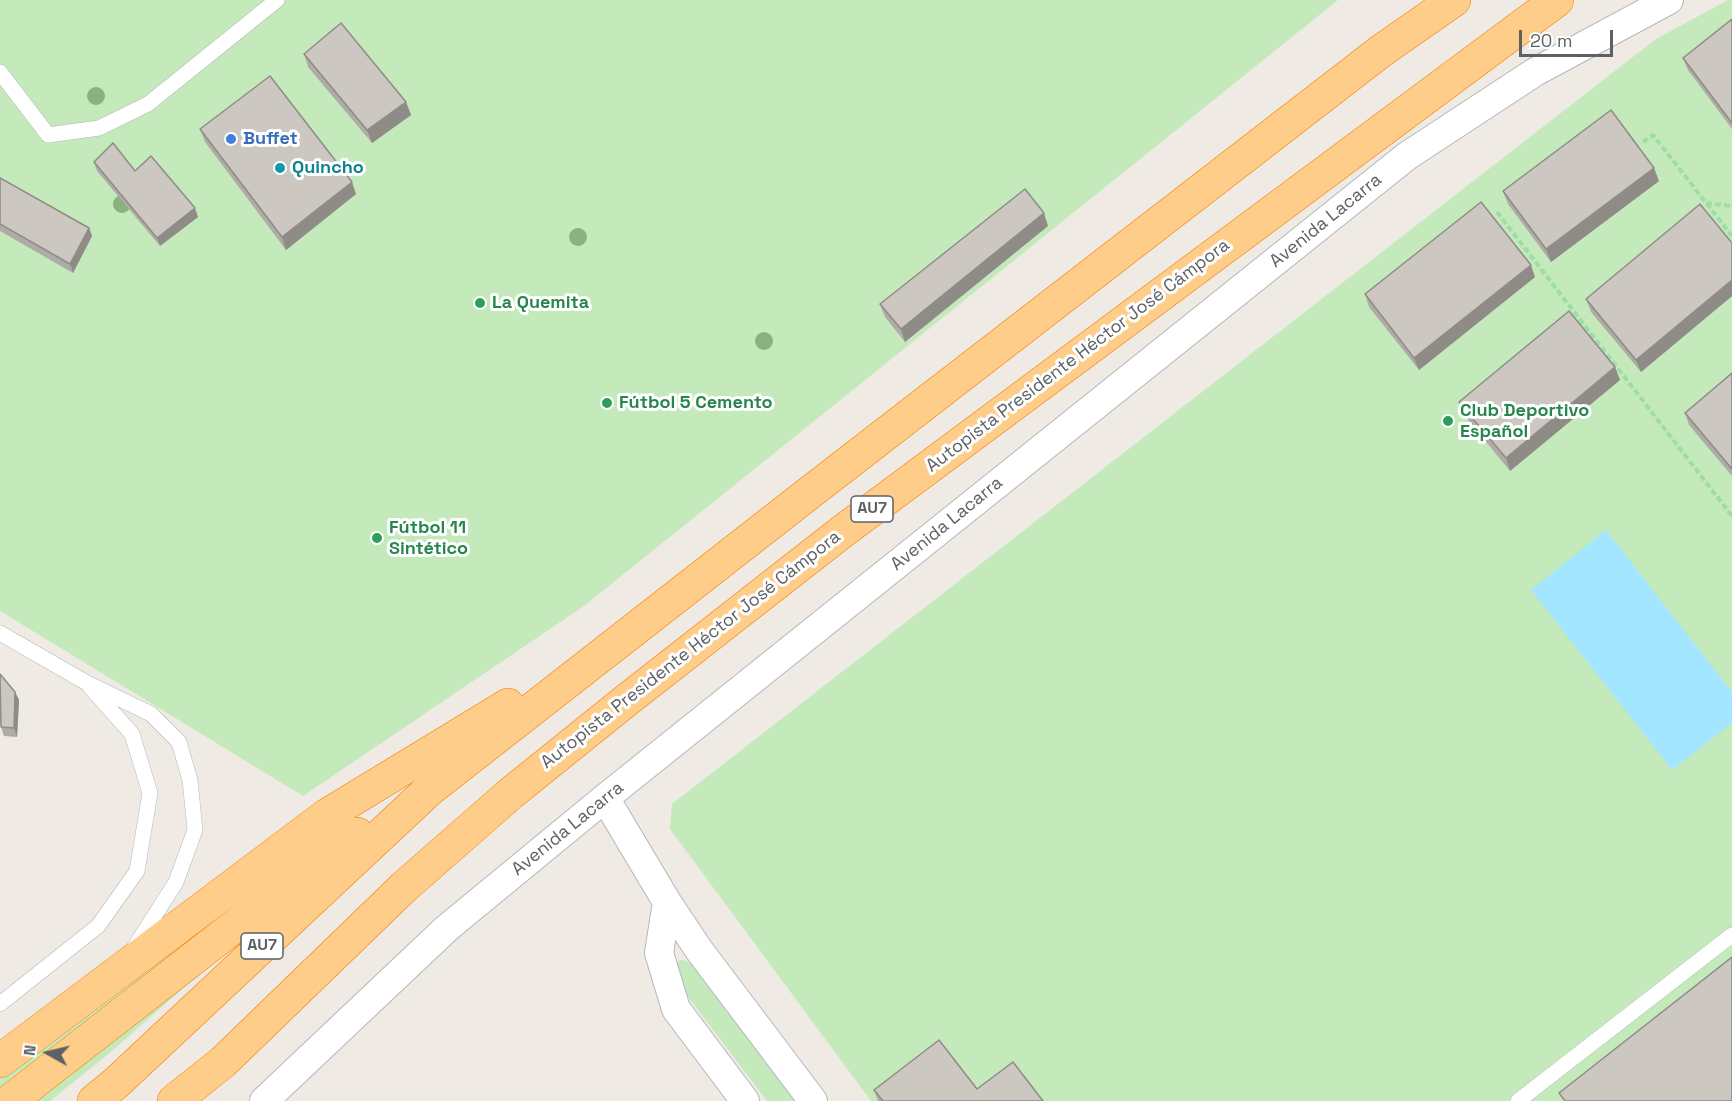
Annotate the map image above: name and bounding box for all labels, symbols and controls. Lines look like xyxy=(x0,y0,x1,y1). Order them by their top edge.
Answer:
scale bar xyxy=(1522,18,1616,56)
text: 20 m xyxy=(1530,29,1573,52)
place label: Buffet xyxy=(243,128,298,150)
marker: Buffet xyxy=(224,132,238,146)
place label: Quincho xyxy=(292,157,364,179)
marker: Quincho xyxy=(273,161,287,175)
street label: Avenida Lacarra xyxy=(1266,169,1386,273)
street label: Autopista Presidente Héctor José Cámpora xyxy=(922,235,1234,477)
place label: La Quemita xyxy=(492,292,589,314)
marker: La Quemita xyxy=(473,296,487,310)
place label: Fútbol 5 Cemento xyxy=(619,392,773,414)
marker: Fútbol 5 Cemento xyxy=(600,396,614,410)
place label: Club Deportivo Español xyxy=(1460,400,1589,442)
marker: Club Deportivo Español xyxy=(1441,414,1455,428)
street label: Avenida Lacarra xyxy=(887,472,1007,576)
road number: AU7 xyxy=(851,496,893,522)
place label: Fútbol 11 Sintético xyxy=(389,517,468,560)
street label: Autopista Presidente Héctor José Cámpora xyxy=(537,526,845,774)
marker: Fútbol 11 Sintético xyxy=(370,531,384,545)
street label: Avenida Lacarra xyxy=(508,777,628,881)
road number: AU7 xyxy=(241,933,283,959)
north arrow xyxy=(18,1023,78,1083)
text: N xyxy=(19,1044,41,1057)

